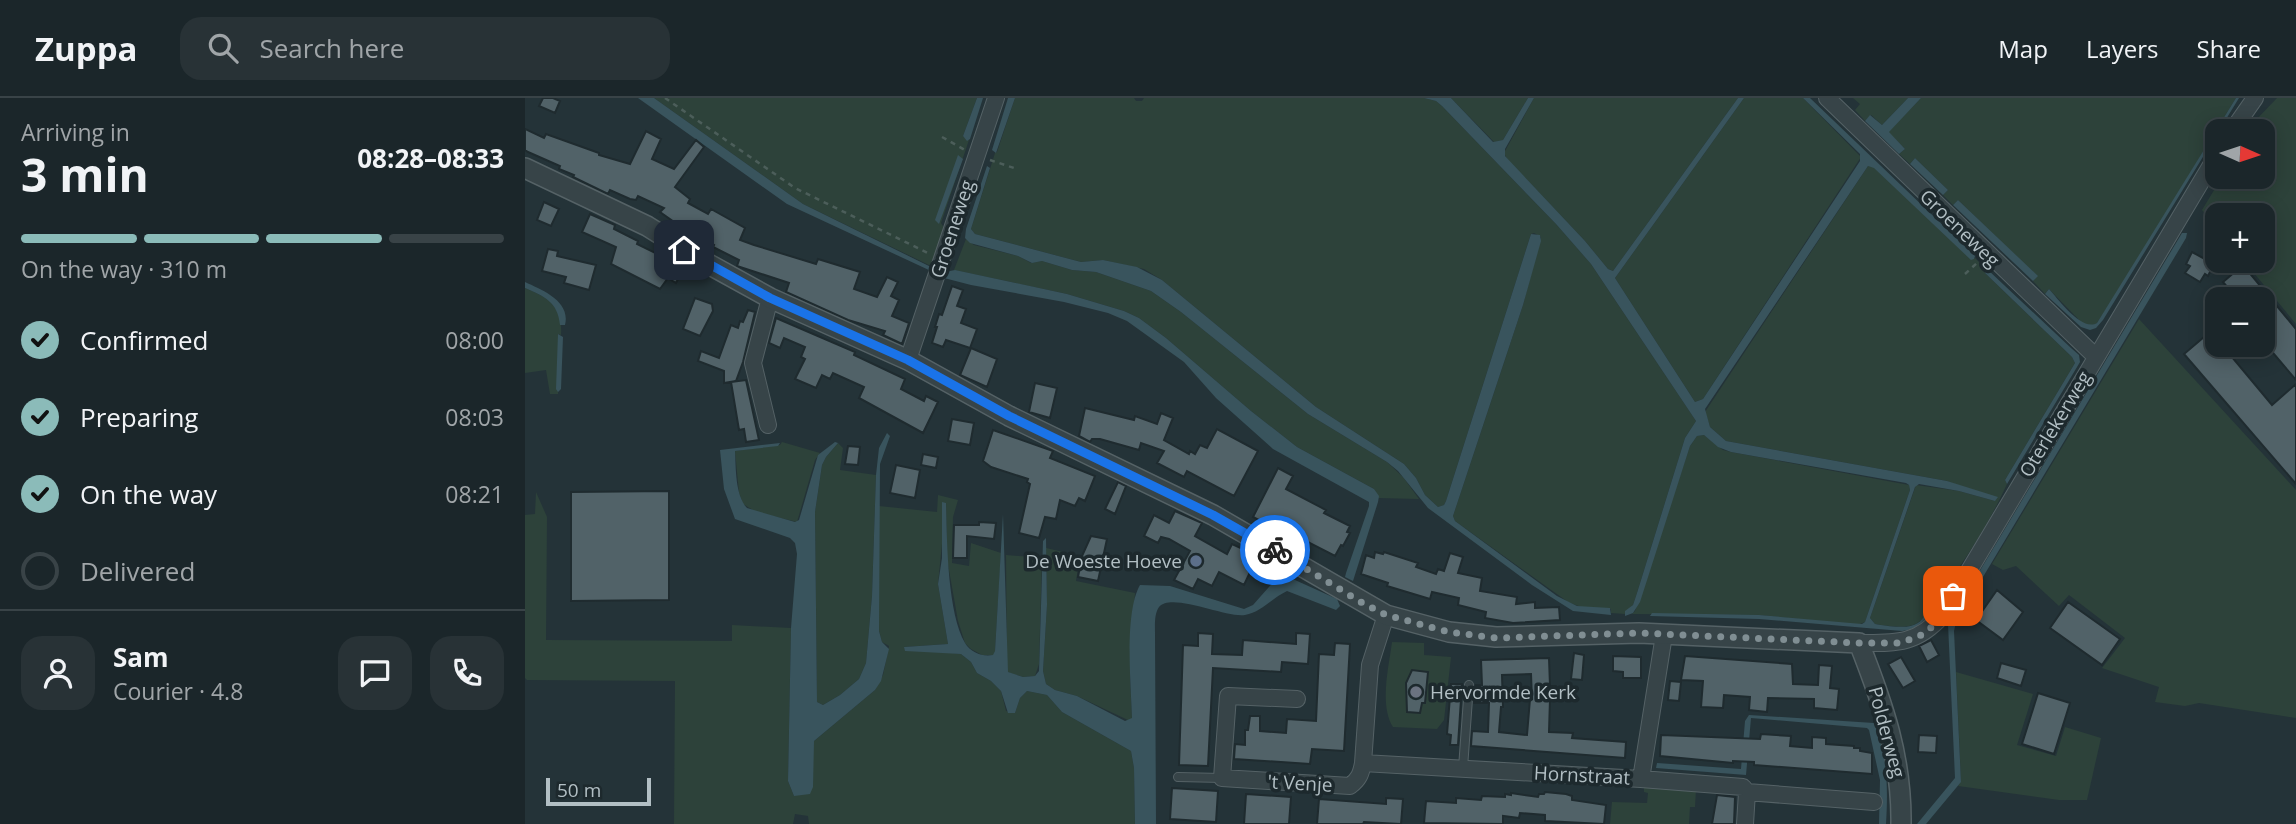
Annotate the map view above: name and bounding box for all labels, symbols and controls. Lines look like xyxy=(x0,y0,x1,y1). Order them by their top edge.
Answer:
search box xyxy=(180,17,670,80)
text: Zuppa xyxy=(35,26,138,71)
icon: search xyxy=(204,29,242,67)
text: Search here xyxy=(260,30,404,66)
text: Map xyxy=(1998,32,2048,65)
text: Layers xyxy=(2086,32,2159,65)
text: Share xyxy=(2197,32,2261,65)
text: Arriving in xyxy=(21,116,130,148)
north arrow xyxy=(2205,119,2275,189)
map controls xyxy=(2205,119,2275,357)
text: 08:28–08:33 xyxy=(357,140,504,176)
text: 3 min xyxy=(21,143,149,205)
street label: Groeneweg xyxy=(924,177,980,281)
street label: Groeneweg xyxy=(1914,183,2006,273)
button: + xyxy=(2205,203,2275,273)
pin xyxy=(654,220,714,280)
icon: home xyxy=(665,231,703,269)
text: On the way · 310 m xyxy=(21,253,227,285)
button: − xyxy=(2205,287,2275,357)
icon: check xyxy=(21,321,59,359)
text: Confirmed xyxy=(80,322,208,358)
text: 08:00 xyxy=(445,324,504,356)
street label: Oterlekerweg xyxy=(2013,366,2097,482)
icon: check xyxy=(21,398,59,436)
text: Preparing xyxy=(80,399,198,435)
text: 08:03 xyxy=(445,401,504,433)
icon: check xyxy=(21,475,59,513)
text: On the way xyxy=(80,476,217,512)
text: 08:21 xyxy=(445,478,504,510)
courier xyxy=(1240,515,1310,585)
icon: bike xyxy=(1256,531,1294,569)
place label: De Woeste Hoeve xyxy=(1025,548,1182,574)
text: Delivered xyxy=(80,553,195,589)
marker: De Woeste Hoeve xyxy=(1188,553,1204,569)
pin xyxy=(1923,566,1983,626)
icon: bag xyxy=(1934,577,1972,615)
button: person xyxy=(21,636,95,710)
button: chat xyxy=(338,636,412,710)
button: phone xyxy=(430,636,504,710)
text: Sam xyxy=(113,639,169,675)
text: Courier · 4.8 xyxy=(113,675,243,707)
place label: Hervormde Kerk xyxy=(1430,679,1576,705)
marker: Hervormde Kerk xyxy=(1408,684,1424,700)
street label: Polderweg xyxy=(1862,684,1912,780)
street label: Hornstraat xyxy=(1533,759,1631,791)
street label: 't Venje xyxy=(1267,768,1333,798)
scale bar xyxy=(546,775,651,807)
text: 50 m xyxy=(557,777,601,803)

